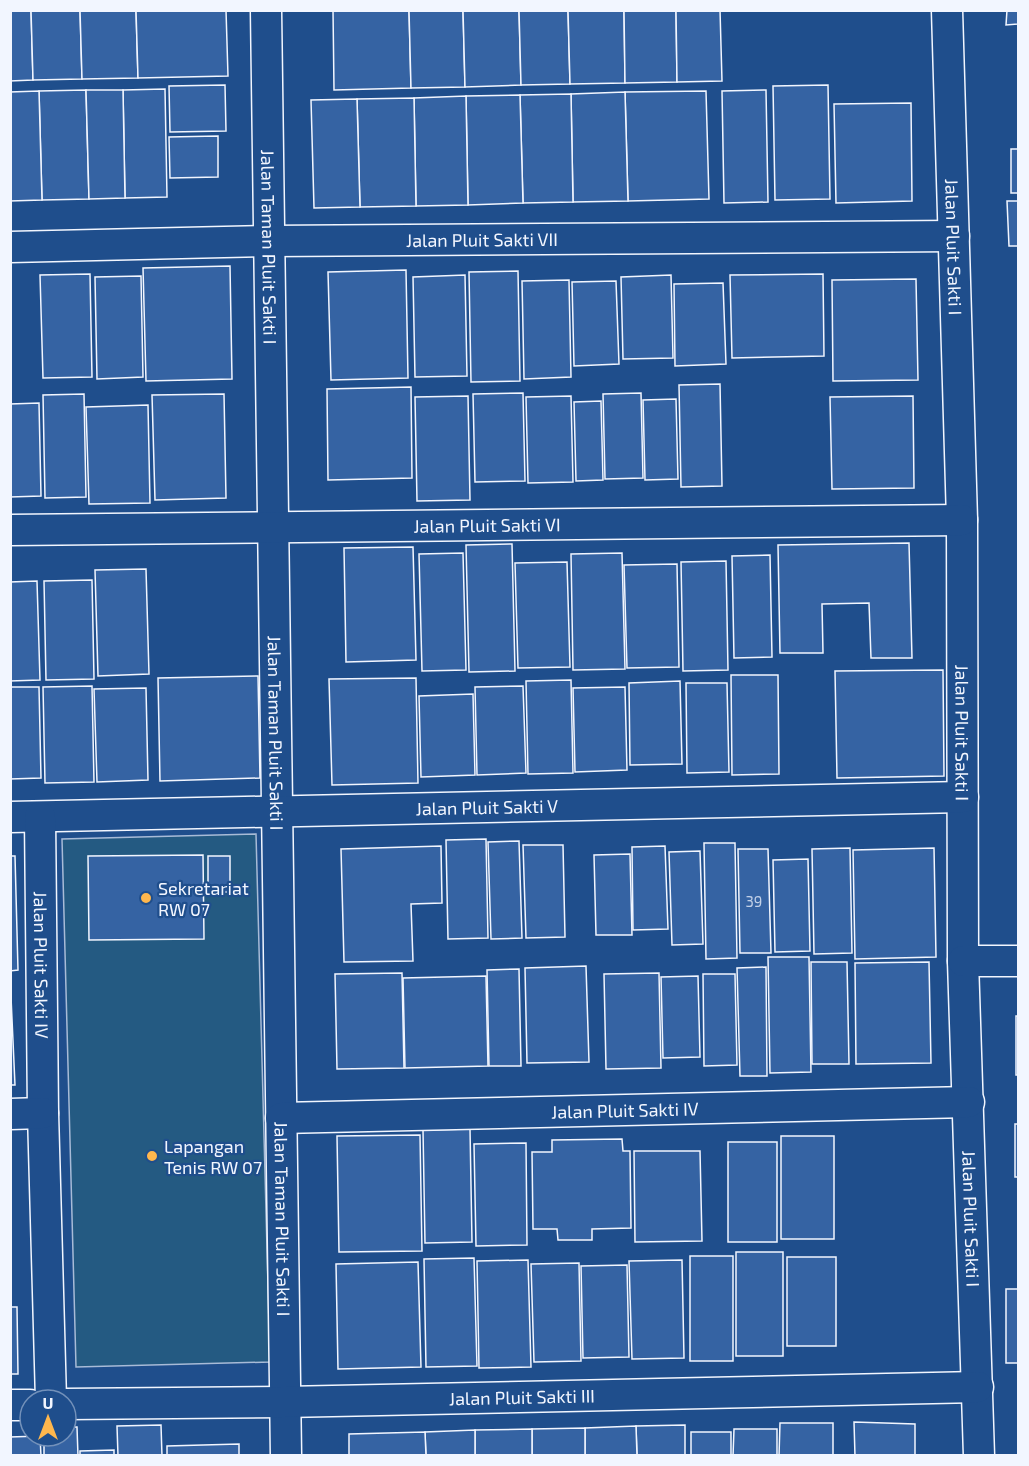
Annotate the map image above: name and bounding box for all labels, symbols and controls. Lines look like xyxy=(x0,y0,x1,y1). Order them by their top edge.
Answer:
street label: Jalan Taman Pluit Sakti I xyxy=(257,149,282,345)
street label: Jalan Pluit Sakti I xyxy=(941,178,967,315)
street label: Jalan Pluit Sakti VII xyxy=(406,228,558,251)
street label: Jalan Pluit Sakti VI xyxy=(413,513,561,537)
street label: Jalan Taman Pluit Sakti I xyxy=(264,635,288,831)
street label: Jalan Pluit Sakti I xyxy=(951,664,974,801)
street label: Jalan Pluit Sakti V xyxy=(415,794,558,819)
place label: Sekretariat RW 07 xyxy=(158,877,249,920)
street label: Jalan Pluit Sakti IV xyxy=(30,891,53,1039)
marker: Sekretariat RW 07 xyxy=(139,891,153,905)
house number: 39 xyxy=(746,892,762,910)
street label: Jalan Pluit Sakti IV xyxy=(551,1097,699,1123)
street label: Jalan Taman Pluit Sakti I xyxy=(270,1121,295,1317)
place label: Lapangan Tenis RW 07 xyxy=(164,1135,262,1178)
marker: Lapangan Tenis RW 07 xyxy=(145,1149,159,1163)
street label: Jalan Pluit Sakti I xyxy=(958,1150,985,1287)
street label: Jalan Pluit Sakti III xyxy=(449,1384,595,1409)
north arrow xyxy=(18,1388,78,1448)
text: U xyxy=(43,1393,53,1412)

